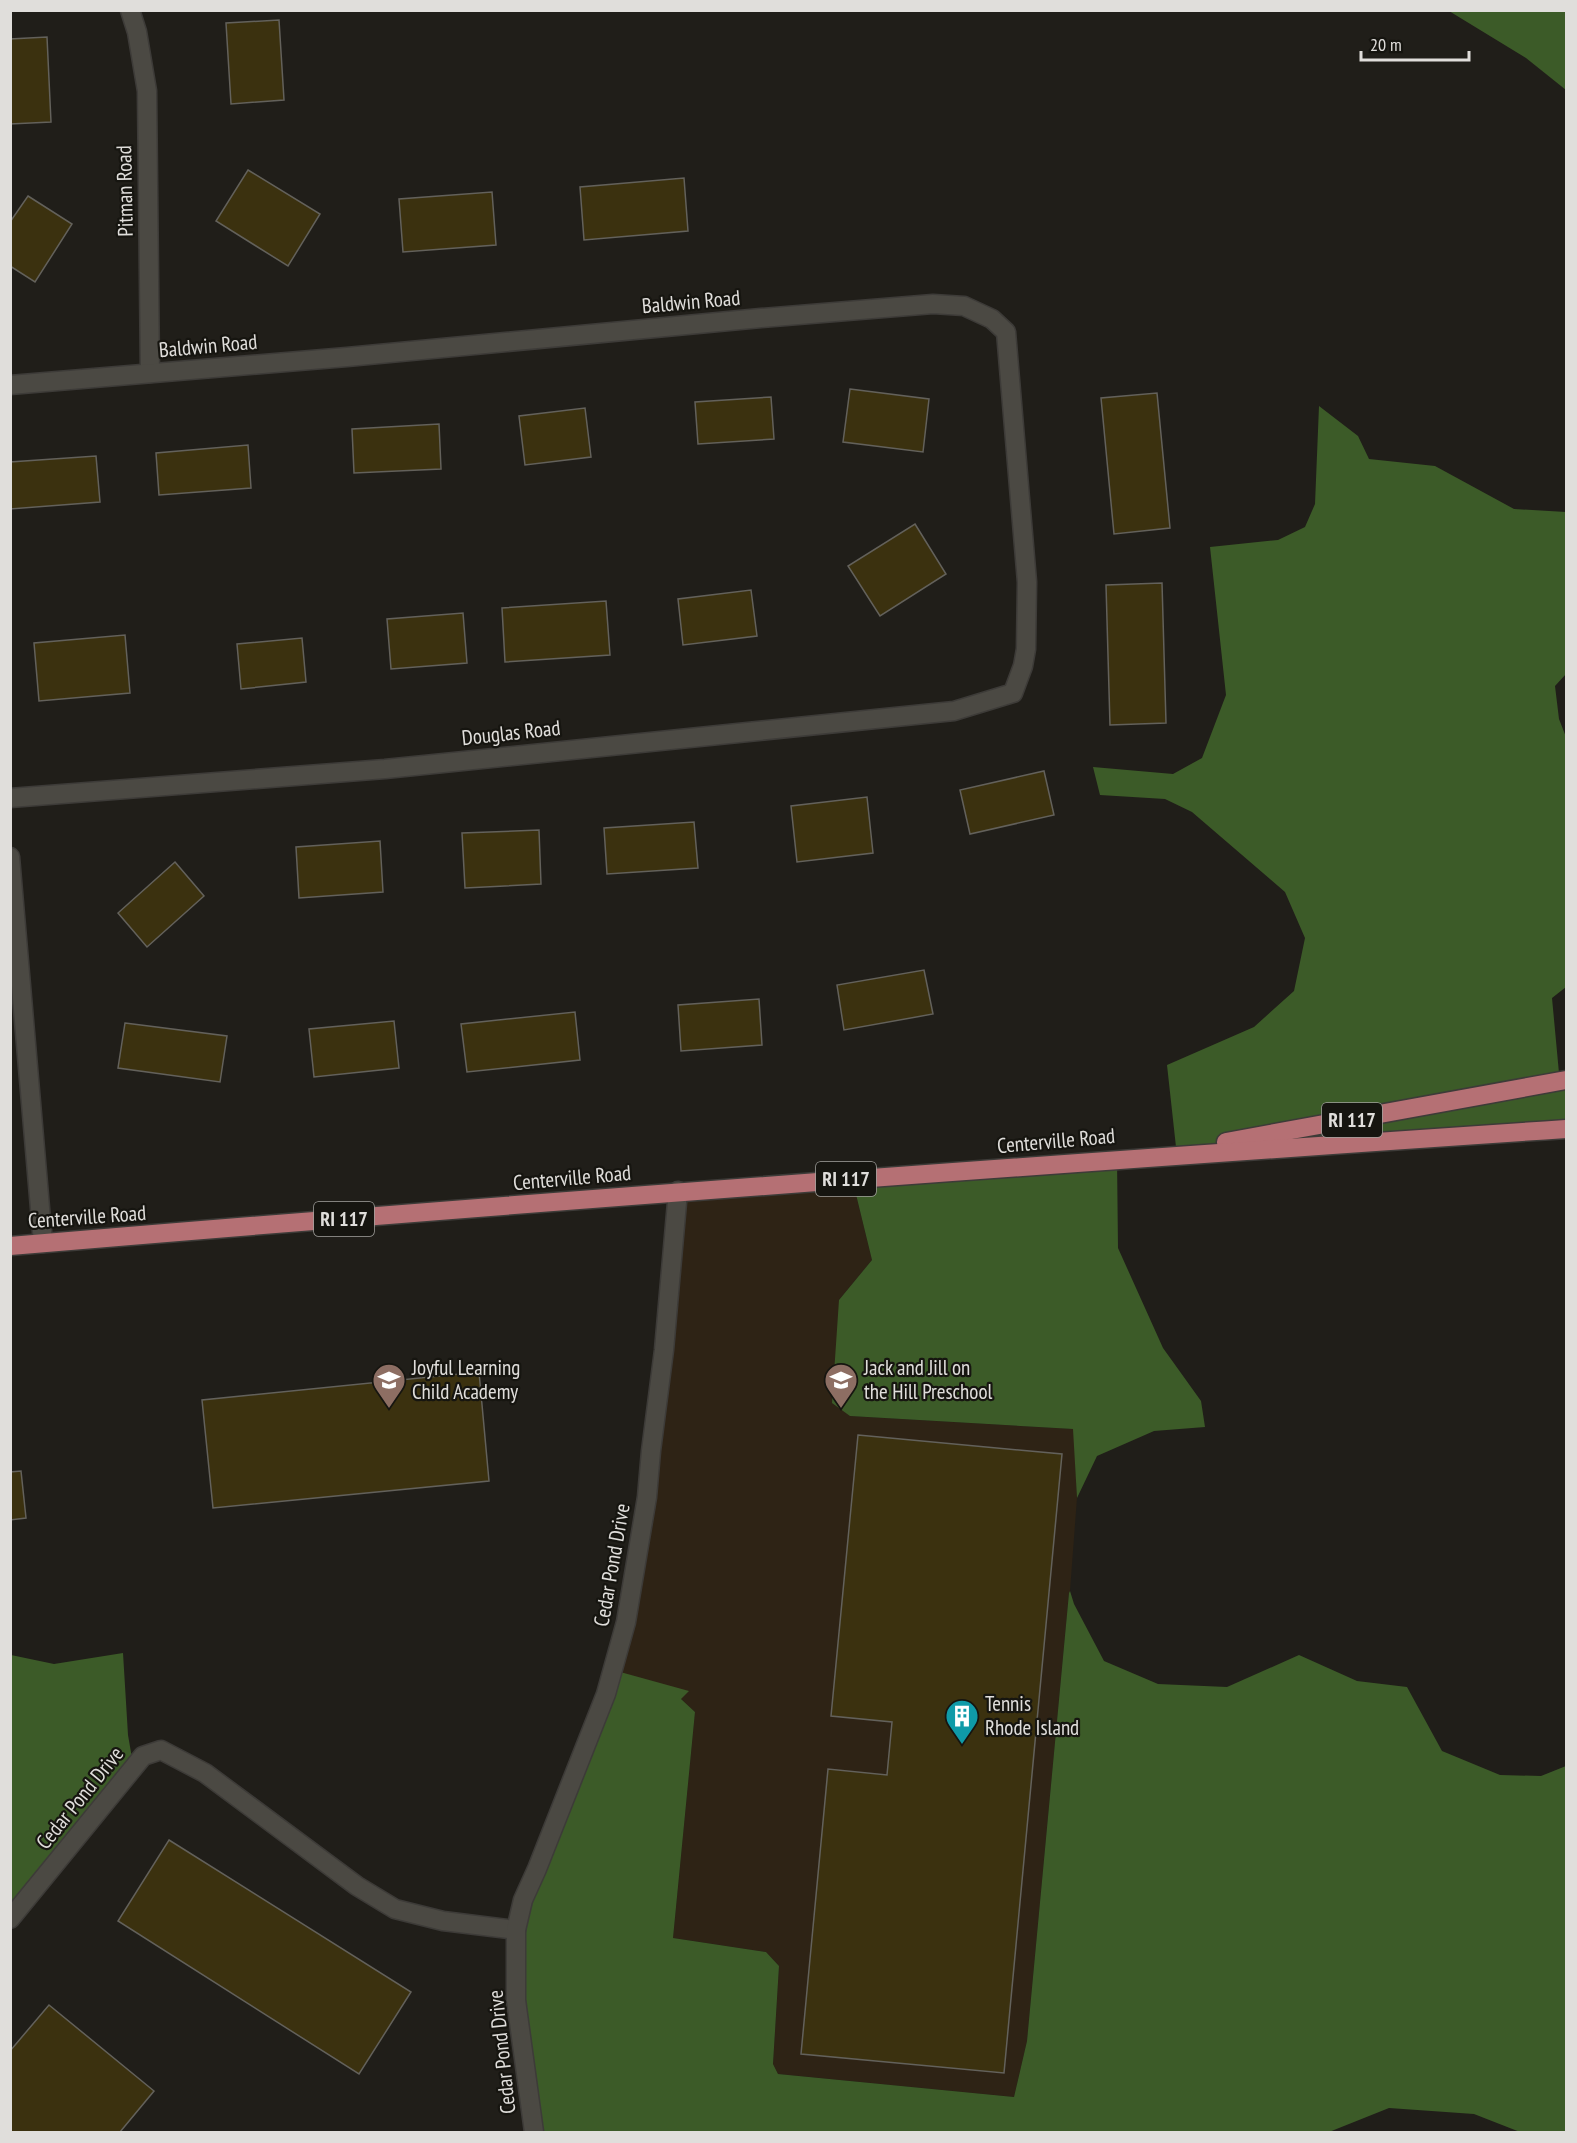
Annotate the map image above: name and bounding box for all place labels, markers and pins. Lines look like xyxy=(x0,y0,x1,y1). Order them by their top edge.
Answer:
place label: Joyful Learning Child Academy xyxy=(411,1354,520,1405)
place label: Jack and Jill on the Hill Preschool xyxy=(863,1354,992,1405)
school or university icon: Joyful Learning Child Academy xyxy=(371,1362,407,1409)
school or university icon: Jack and Jill on the Hill Preschool xyxy=(823,1362,859,1409)
place label: Tennis Rhode Island xyxy=(985,1690,1079,1741)
building icon: Tennis Rhode Island xyxy=(944,1698,980,1745)

